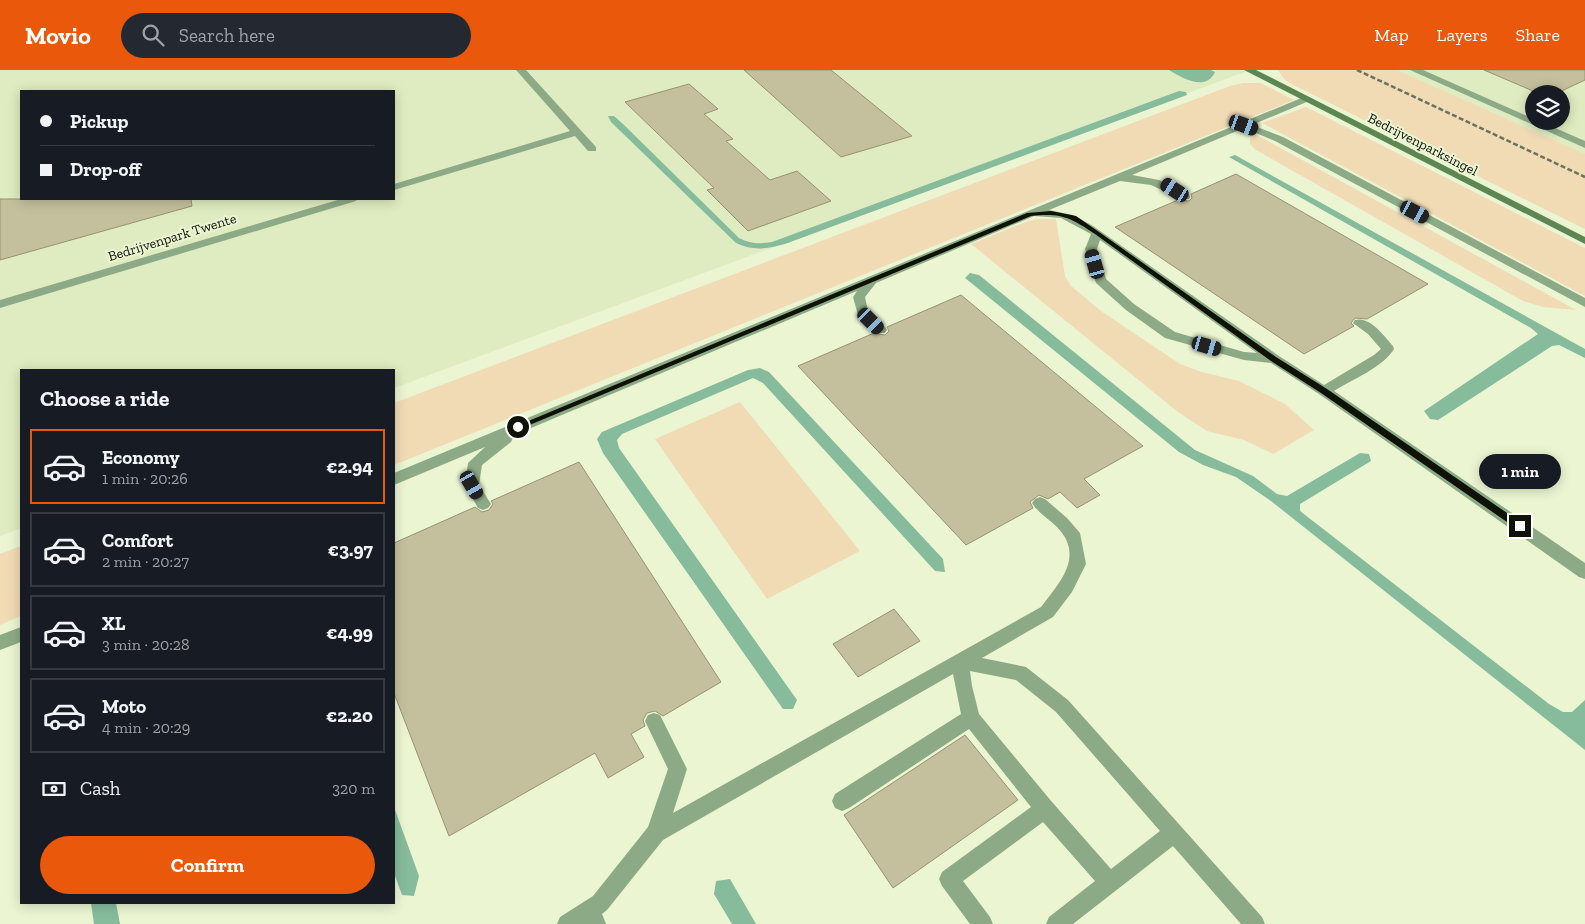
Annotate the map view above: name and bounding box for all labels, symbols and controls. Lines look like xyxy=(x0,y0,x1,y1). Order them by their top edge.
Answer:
search box xyxy=(121,13,471,58)
text: Movio xyxy=(25,21,91,50)
icon: search xyxy=(139,21,167,49)
text: Search here xyxy=(179,24,275,47)
text: Map xyxy=(1374,24,1409,46)
text: Layers xyxy=(1437,24,1488,46)
text: Share xyxy=(1516,24,1560,46)
map controls xyxy=(1525,85,1570,130)
button: layers xyxy=(1525,85,1570,130)
street label: Bedrijvenparksingel xyxy=(1365,109,1481,180)
text: Pickup xyxy=(70,110,128,133)
car xyxy=(1227,113,1260,137)
text: Drop-off xyxy=(70,158,141,181)
car xyxy=(1158,176,1191,204)
car xyxy=(1398,198,1431,226)
street label: Bedrijvenpark Twente xyxy=(106,210,239,265)
car xyxy=(1083,248,1106,280)
car xyxy=(855,305,886,337)
car xyxy=(1190,335,1223,357)
text: Choose a ride xyxy=(40,385,170,412)
route start xyxy=(507,416,529,438)
icon: car xyxy=(42,444,87,489)
text: Economy xyxy=(102,446,180,469)
callout: 1 min xyxy=(1479,454,1561,488)
text: €2.94 xyxy=(326,455,373,478)
text: 1 min xyxy=(1501,462,1539,481)
car xyxy=(458,468,485,502)
text: 1 min · 20:26 xyxy=(102,469,188,488)
route end xyxy=(1509,515,1531,537)
icon: car xyxy=(42,527,87,572)
text: Comfort xyxy=(102,529,173,552)
text: €3.97 xyxy=(328,538,373,561)
text: 2 min · 20:27 xyxy=(102,552,189,571)
icon: car xyxy=(42,610,87,655)
text: XL xyxy=(102,612,125,635)
text: €4.99 xyxy=(326,621,373,644)
text: 3 min · 20:28 xyxy=(102,635,190,654)
icon: car xyxy=(42,693,87,738)
text: Moto xyxy=(102,695,146,718)
text: €2.20 xyxy=(326,704,373,727)
text: 4 min · 20:29 xyxy=(102,718,190,737)
icon: cash xyxy=(40,775,68,803)
text: Cash xyxy=(80,777,120,800)
text: 320 m xyxy=(332,779,375,798)
button: Confirm xyxy=(40,836,375,894)

